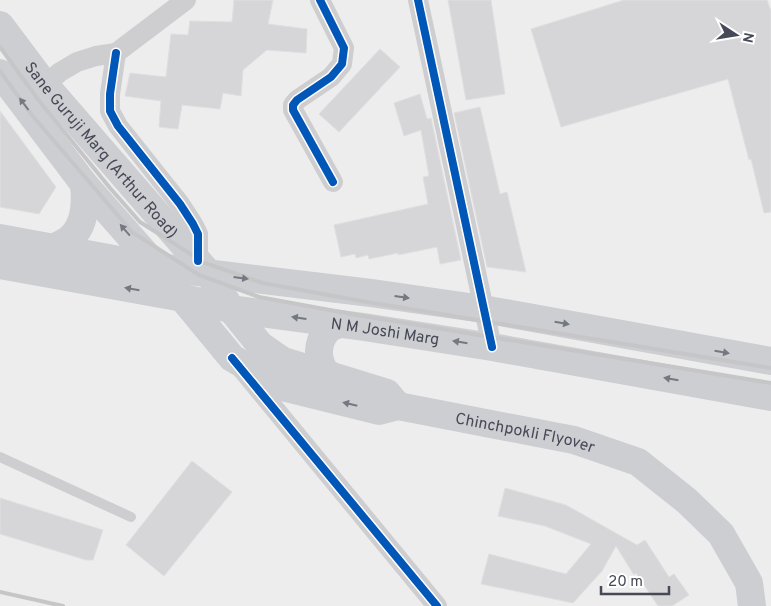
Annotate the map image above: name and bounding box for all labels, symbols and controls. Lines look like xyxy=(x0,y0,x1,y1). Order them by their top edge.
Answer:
north arrow xyxy=(711,10,761,60)
text: N xyxy=(738,31,757,44)
street label: Sane Guruji Marg (Arthur Road) xyxy=(19,59,182,243)
one-way arrow xyxy=(18,98,29,111)
one-way arrow xyxy=(119,225,131,237)
one-way arrow xyxy=(233,274,249,282)
one-way arrow xyxy=(124,284,140,292)
one-way arrow xyxy=(394,293,410,301)
one-way arrow xyxy=(291,314,307,322)
street label: N M Joshi Marg xyxy=(330,315,441,351)
one-way arrow xyxy=(555,320,571,328)
one-way arrow xyxy=(451,337,467,345)
one-way arrow xyxy=(715,348,731,356)
one-way arrow xyxy=(663,375,679,383)
one-way arrow xyxy=(343,400,358,408)
street label: Chinchpokli Flyover xyxy=(453,409,597,458)
scale bar xyxy=(601,564,668,596)
text: 20 m xyxy=(608,573,643,592)

